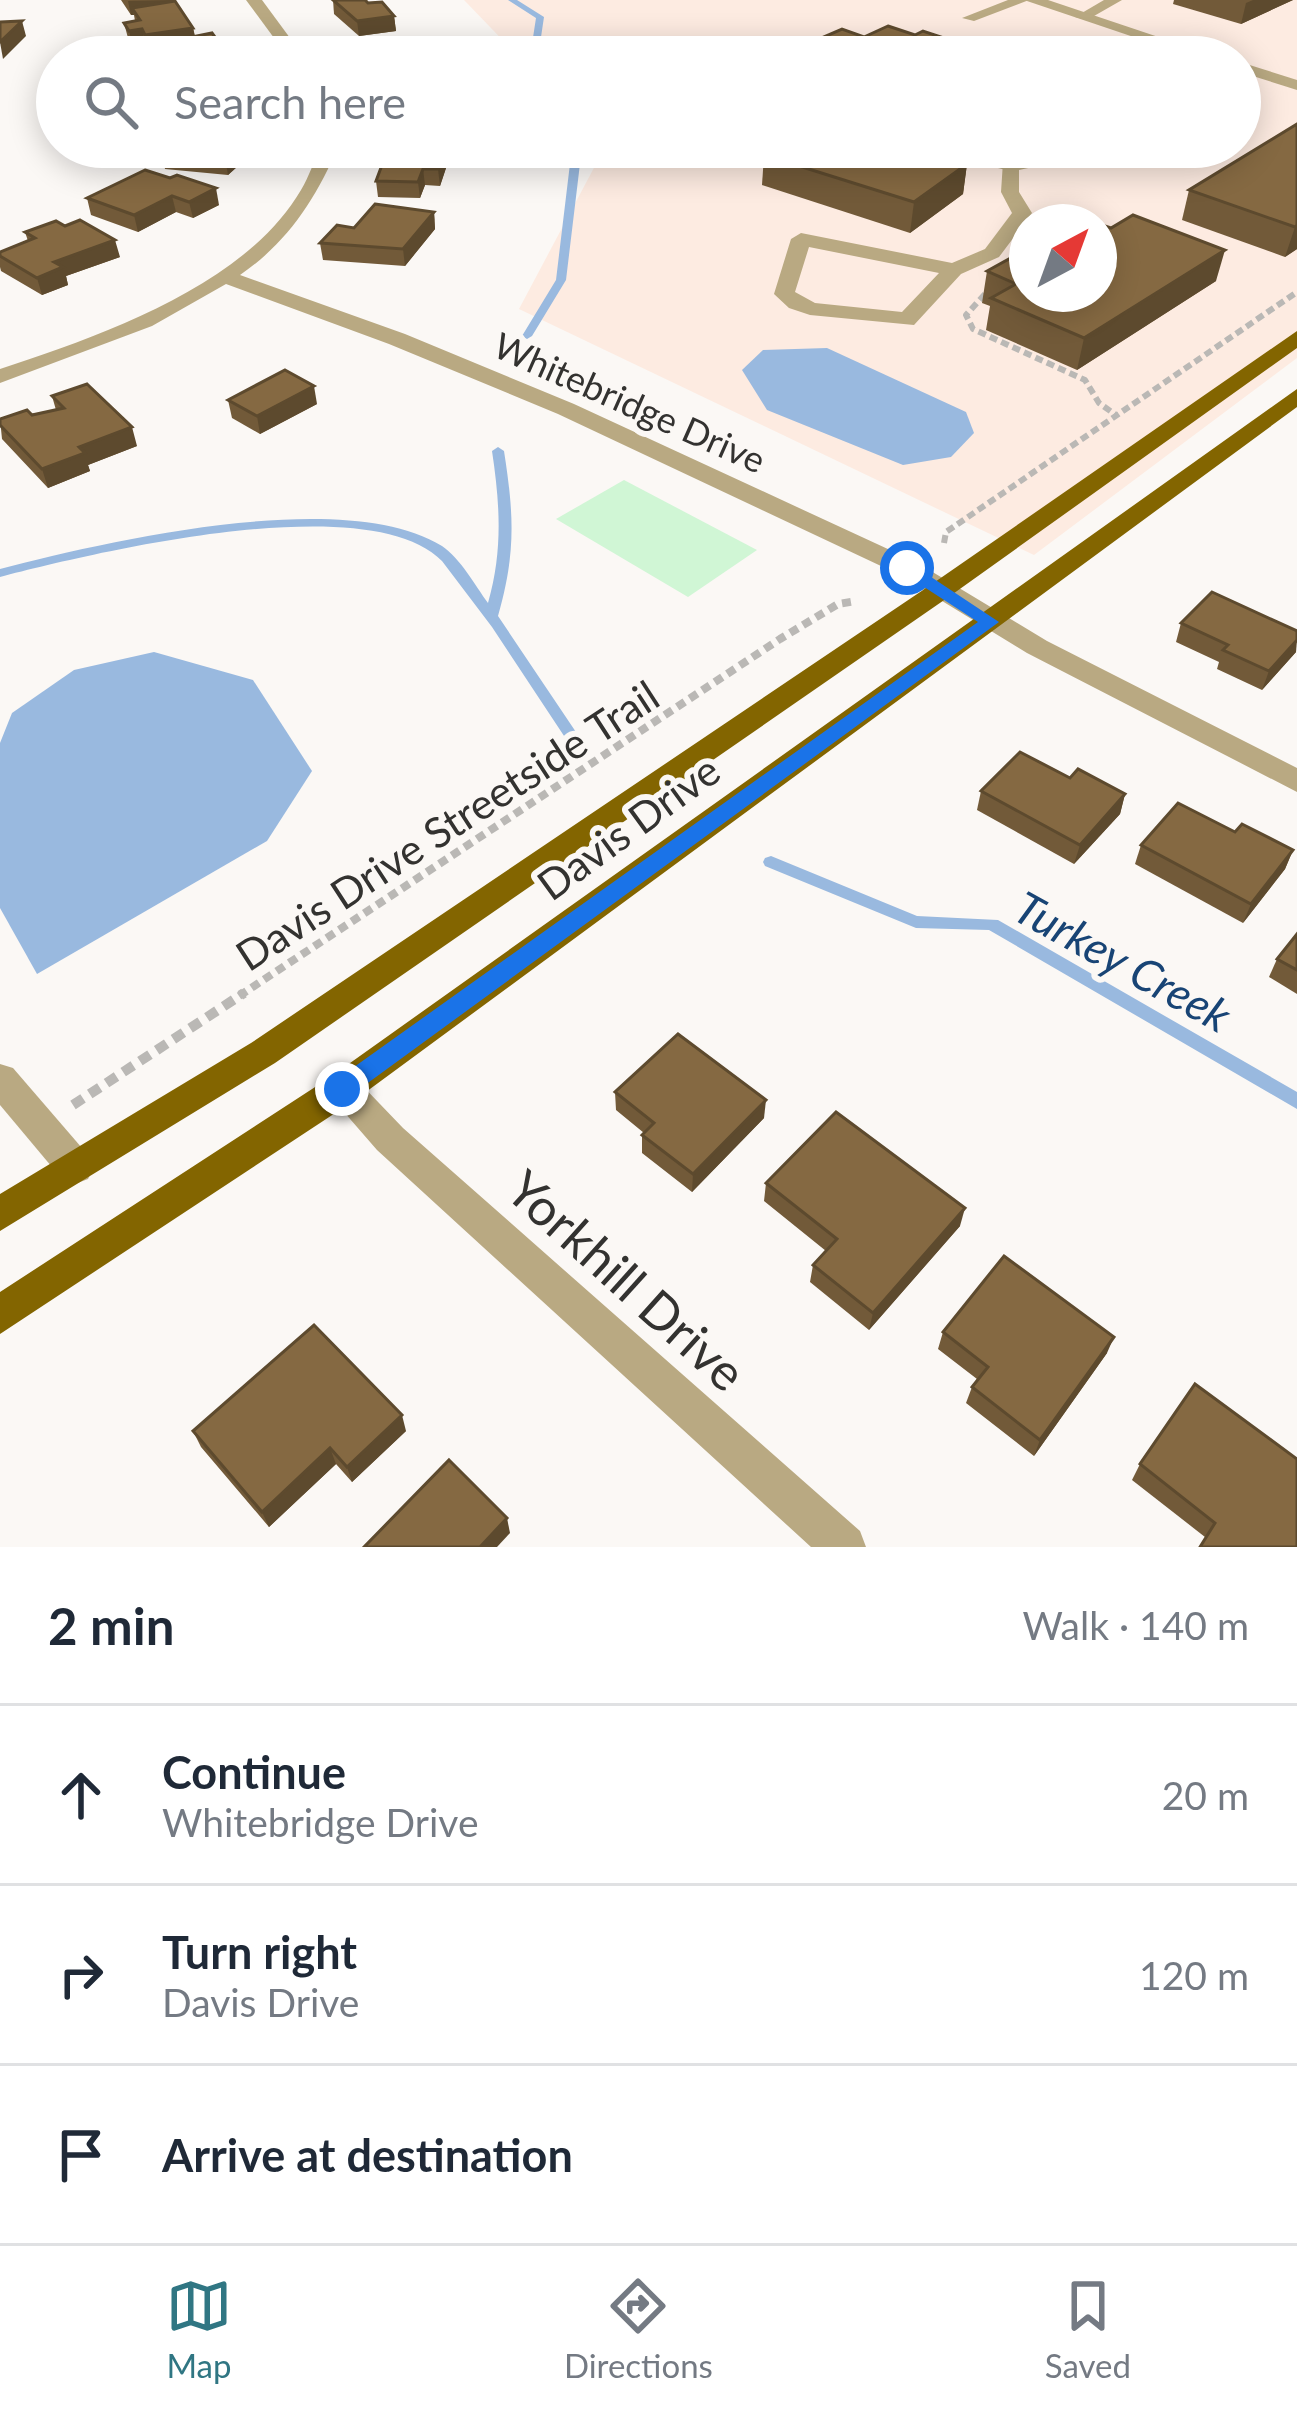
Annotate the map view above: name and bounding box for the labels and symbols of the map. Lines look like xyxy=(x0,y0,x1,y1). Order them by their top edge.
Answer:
north arrow xyxy=(1009,204,1117,312)
street label: Whitebridge Drive xyxy=(488,322,772,482)
route start xyxy=(880,541,934,595)
street label: Davis Drive Streetside Trail xyxy=(226,669,668,981)
street label: Davis Drive xyxy=(527,744,729,910)
water label: Turkey Creek xyxy=(1005,879,1241,1043)
route end xyxy=(315,1062,369,1116)
street label: Yorkhill Drive xyxy=(495,1157,759,1403)

